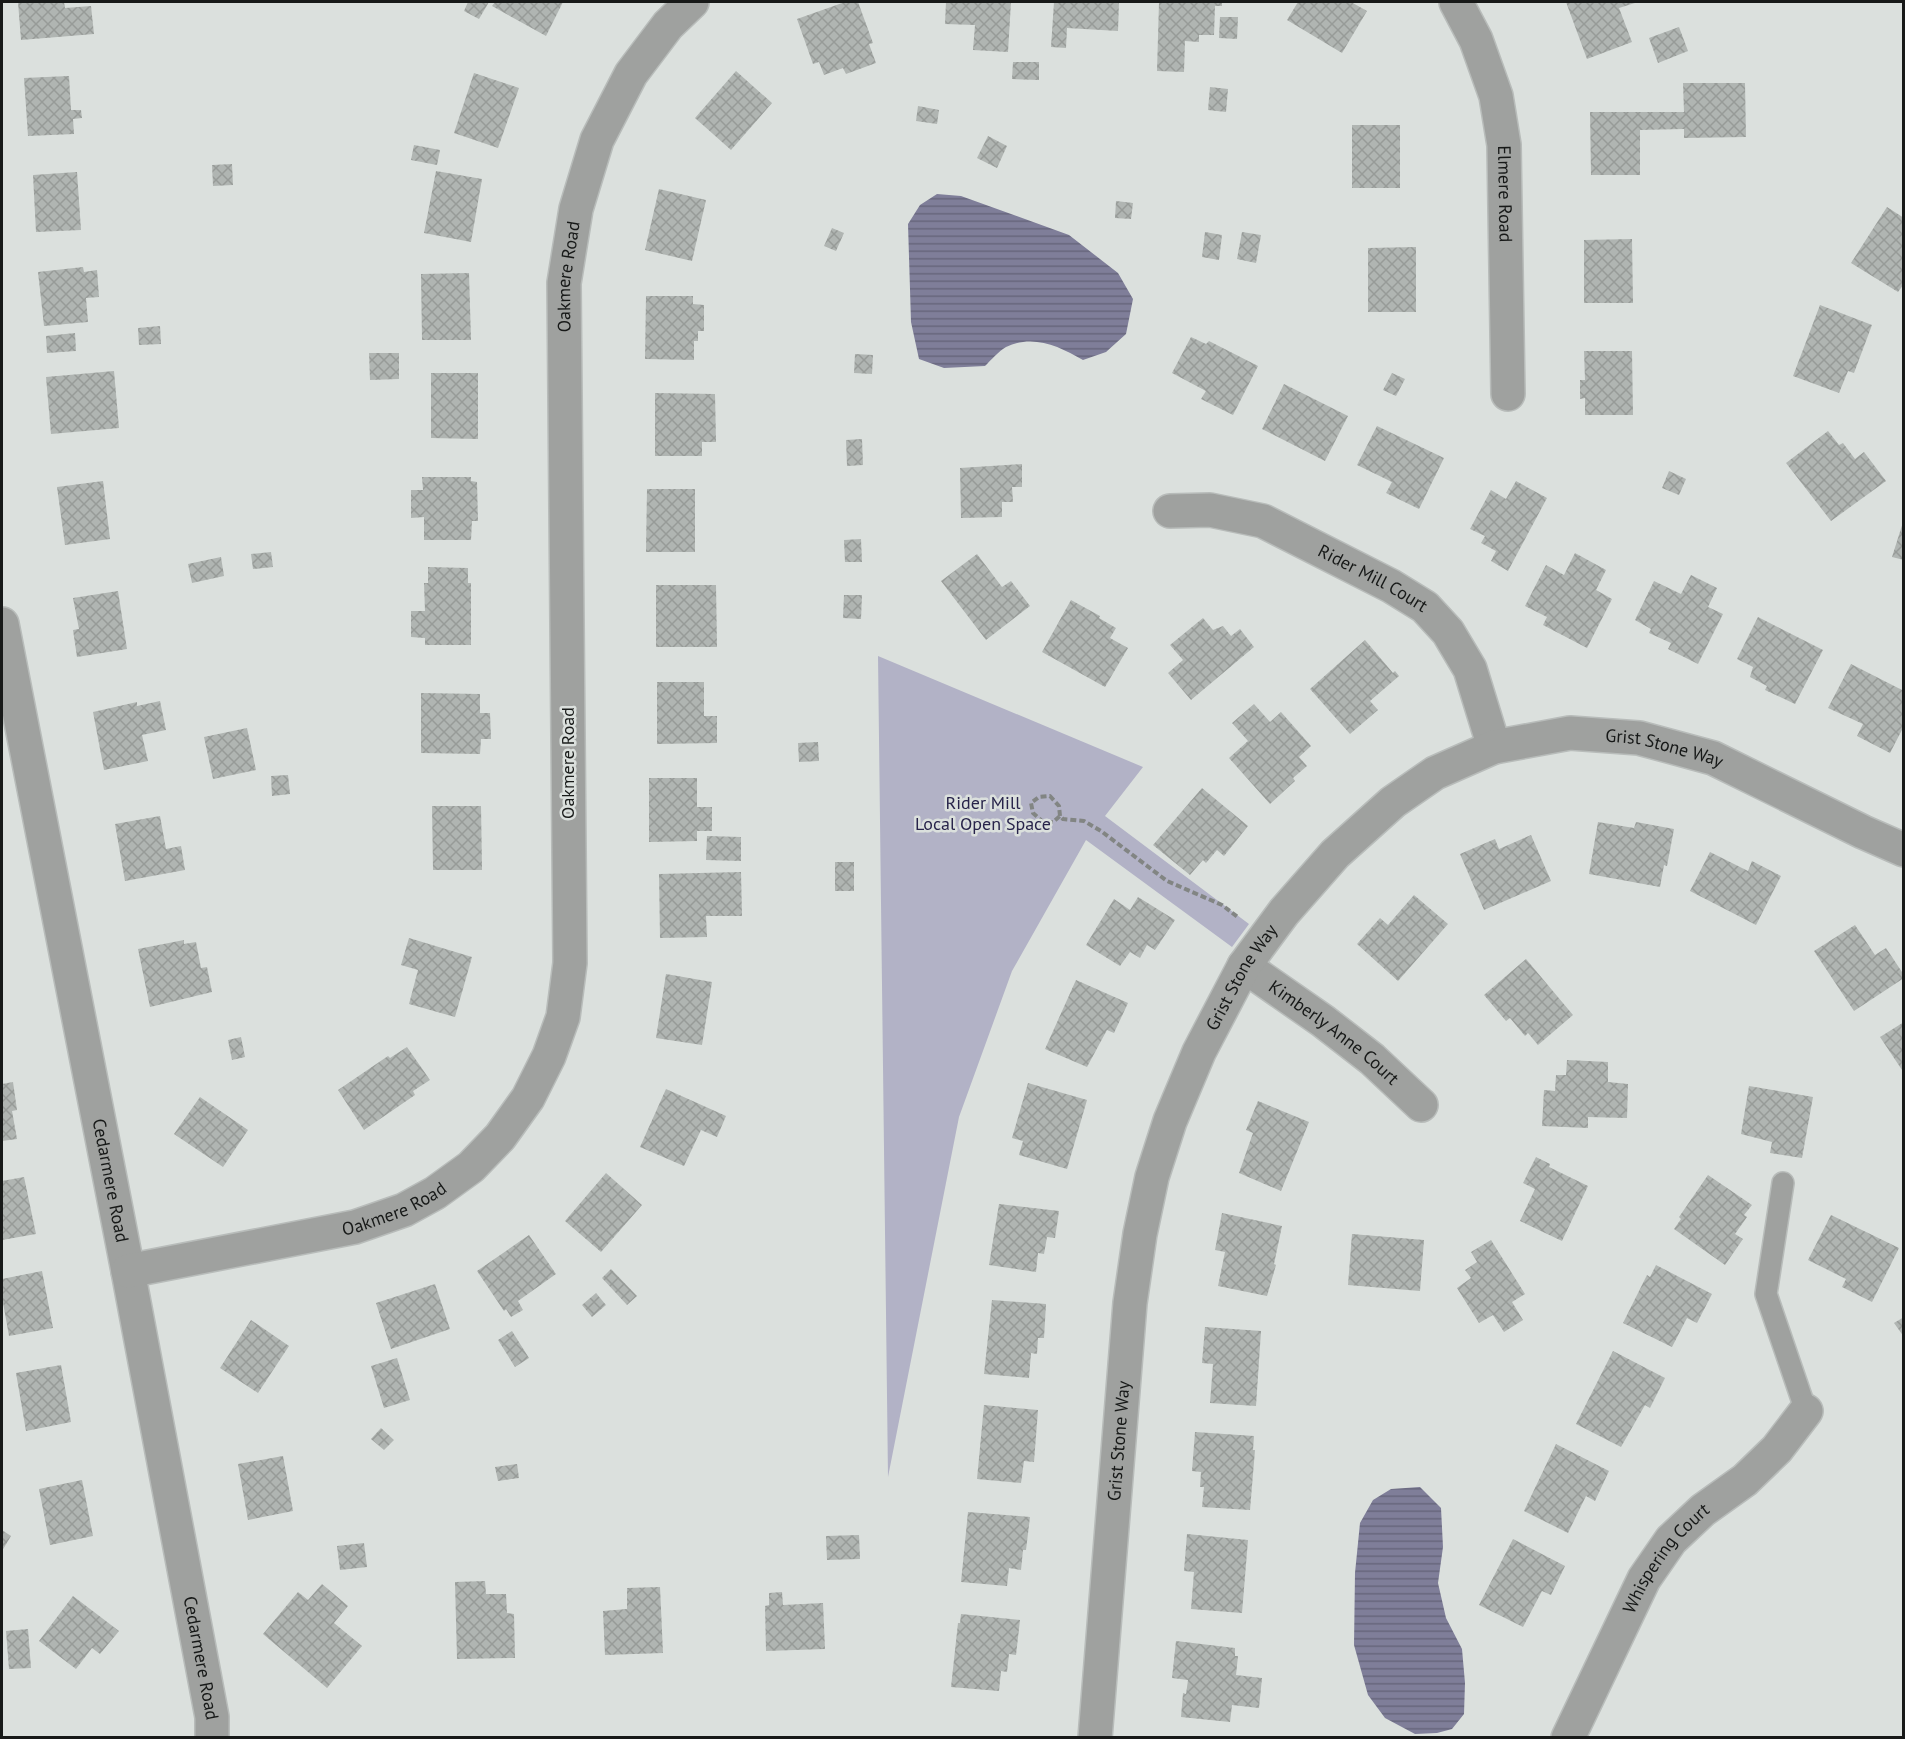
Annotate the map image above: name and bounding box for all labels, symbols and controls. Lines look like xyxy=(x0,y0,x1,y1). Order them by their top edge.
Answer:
street label: Elmere Road xyxy=(1493,145,1518,243)
street label: Oakmere Road xyxy=(552,219,585,333)
street label: Rider Mill Court xyxy=(1314,539,1432,617)
street label: Oakmere Road xyxy=(556,707,579,819)
street label: Grist Stone Way xyxy=(1605,724,1728,773)
park label: Rider Mill Local Open Space xyxy=(915,791,1051,835)
street label: Grist Stone Way xyxy=(1200,919,1282,1034)
street label: Kimberly Anne Court xyxy=(1265,975,1404,1090)
street label: Cedarmere Road xyxy=(88,1117,134,1244)
street label: Oakmere Road xyxy=(340,1177,451,1240)
street label: Grist Stone Way xyxy=(1102,1379,1135,1502)
street label: Whispering Court xyxy=(1617,1497,1714,1617)
street label: Cedarmere Road xyxy=(178,1594,224,1722)

